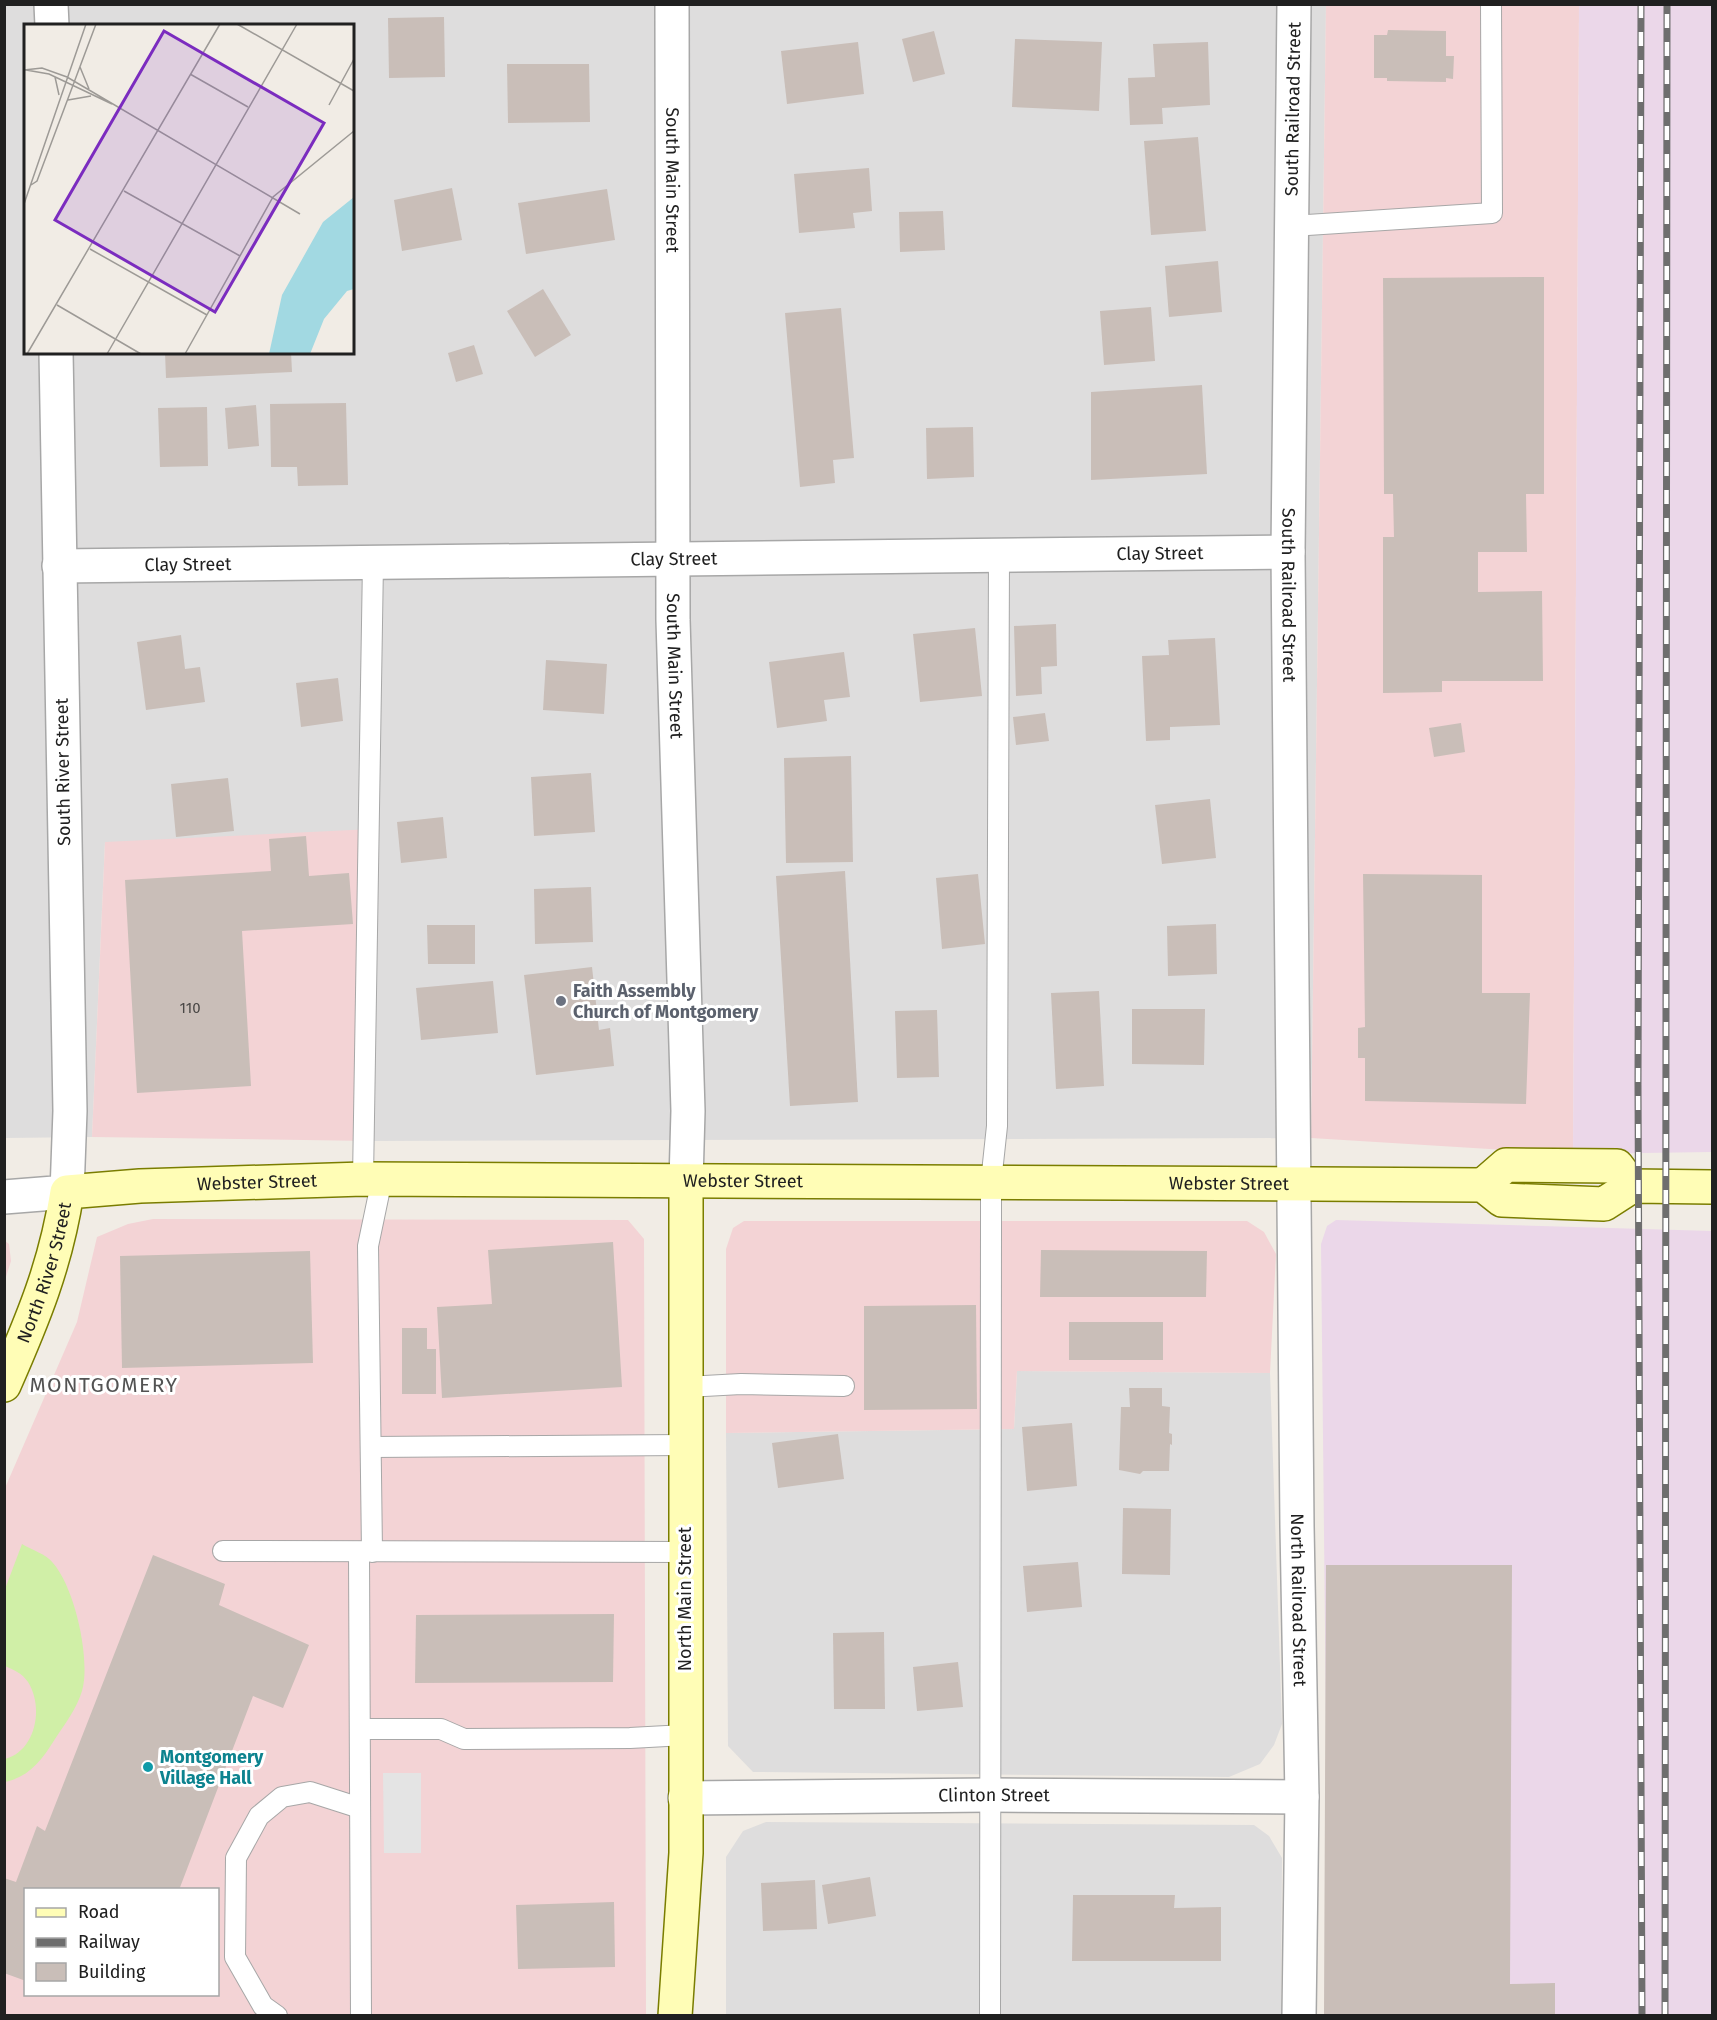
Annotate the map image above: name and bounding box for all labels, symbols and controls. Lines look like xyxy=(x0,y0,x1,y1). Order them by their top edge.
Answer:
street label: South Railroad Street xyxy=(1280,21,1306,196)
inset map xyxy=(24,24,354,354)
street label: South Main Street xyxy=(661,107,683,253)
street label: South Railroad Street xyxy=(1277,508,1300,683)
street label: Clay Street xyxy=(1116,542,1204,565)
street label: Clay Street xyxy=(630,547,718,570)
street label: Clay Street xyxy=(144,553,232,576)
street label: South Main Street xyxy=(662,593,688,740)
street label: South River Street xyxy=(51,697,75,846)
place label: Faith Assembly Church of Montgomery xyxy=(573,980,759,1023)
marker: Faith Assembly Church of Montgomery xyxy=(554,994,568,1008)
house number: 110 xyxy=(179,999,201,1017)
street label: Webster Street xyxy=(197,1169,318,1195)
street label: Webster Street xyxy=(683,1170,804,1192)
street label: Webster Street xyxy=(1169,1172,1290,1195)
street label: North River Street xyxy=(12,1200,76,1346)
district label: MONTGOMERY xyxy=(29,1372,179,1398)
street label: North Railroad Street xyxy=(1286,1513,1311,1687)
street label: North Main Street xyxy=(674,1526,696,1671)
place label: Montgomery Village Hall xyxy=(159,1746,264,1789)
marker: Montgomery Village Hall xyxy=(141,1760,155,1774)
street label: Clinton Street xyxy=(938,1784,1050,1807)
legend xyxy=(24,1888,219,1996)
text: Road xyxy=(78,1901,120,1923)
text: Railway xyxy=(78,1931,140,1953)
text: Building xyxy=(78,1961,146,1983)

